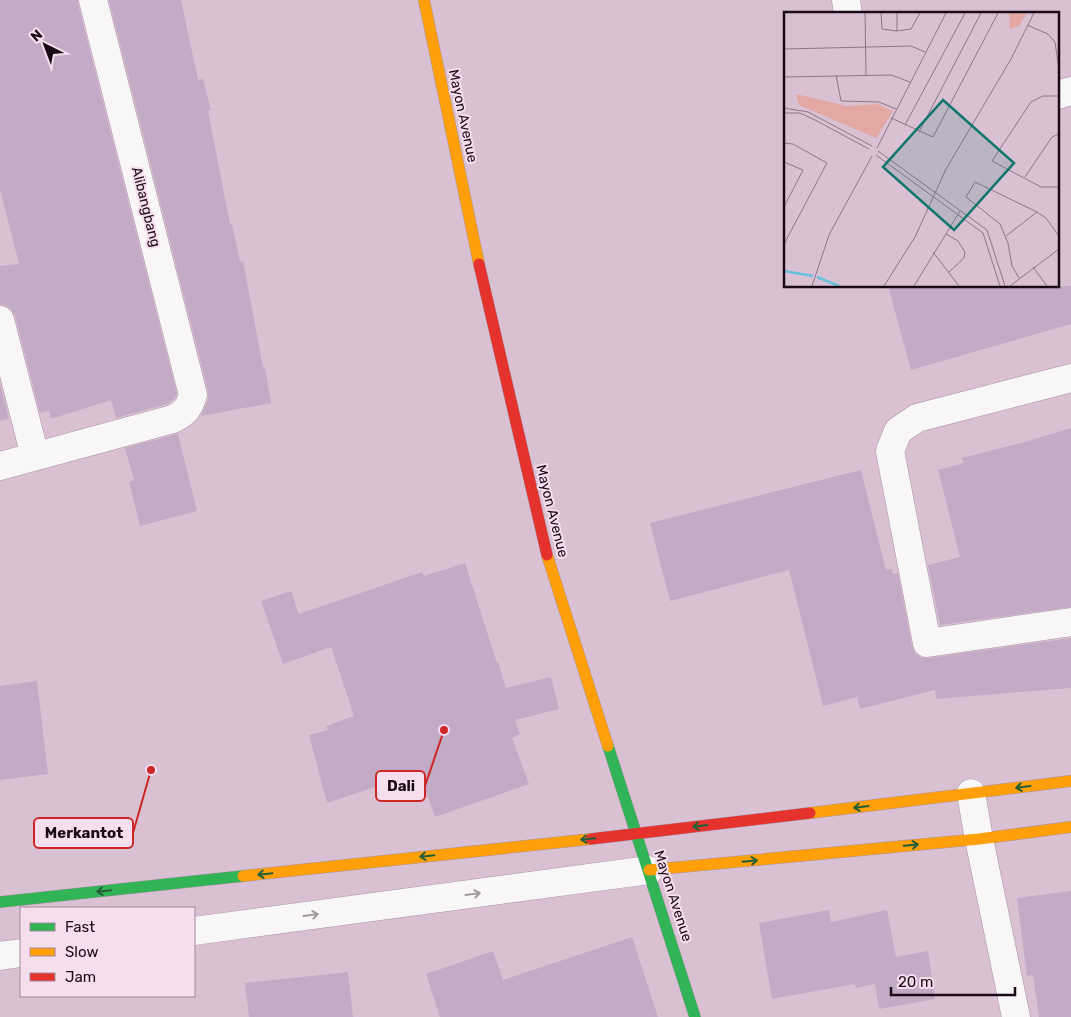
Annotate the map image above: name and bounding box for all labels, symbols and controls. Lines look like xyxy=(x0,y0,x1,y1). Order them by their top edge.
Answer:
inset map xyxy=(784,12,1058,288)
north arrow xyxy=(20,20,70,70)
text: N xyxy=(27,26,46,45)
street label: Mayon Avenue xyxy=(445,68,481,164)
street label: Alibangbang xyxy=(128,165,164,249)
street label: Mayon Avenue xyxy=(532,463,572,559)
callout: Dali xyxy=(376,771,425,801)
text: Dali xyxy=(387,777,415,795)
one-way arrow xyxy=(1015,782,1031,792)
one-way arrow xyxy=(854,802,870,812)
callout: Merkantot xyxy=(34,818,133,848)
one-way arrow xyxy=(692,821,708,831)
text: Merkantot xyxy=(45,824,123,842)
one-way arrow xyxy=(581,834,597,844)
one-way arrow xyxy=(903,840,919,850)
street label: Mayon Avenue xyxy=(650,848,696,944)
one-way arrow xyxy=(419,851,435,861)
one-way arrow xyxy=(741,856,757,865)
one-way arrow xyxy=(258,869,274,879)
one-way arrow xyxy=(96,886,112,896)
one-way arrow xyxy=(464,889,480,899)
legend xyxy=(20,907,195,997)
one-way arrow xyxy=(303,910,319,920)
text: Fast xyxy=(65,918,95,936)
text: Slow xyxy=(65,943,98,961)
scale bar xyxy=(891,964,1015,996)
text: Jam xyxy=(65,968,96,986)
text: 20 m xyxy=(898,973,933,991)

